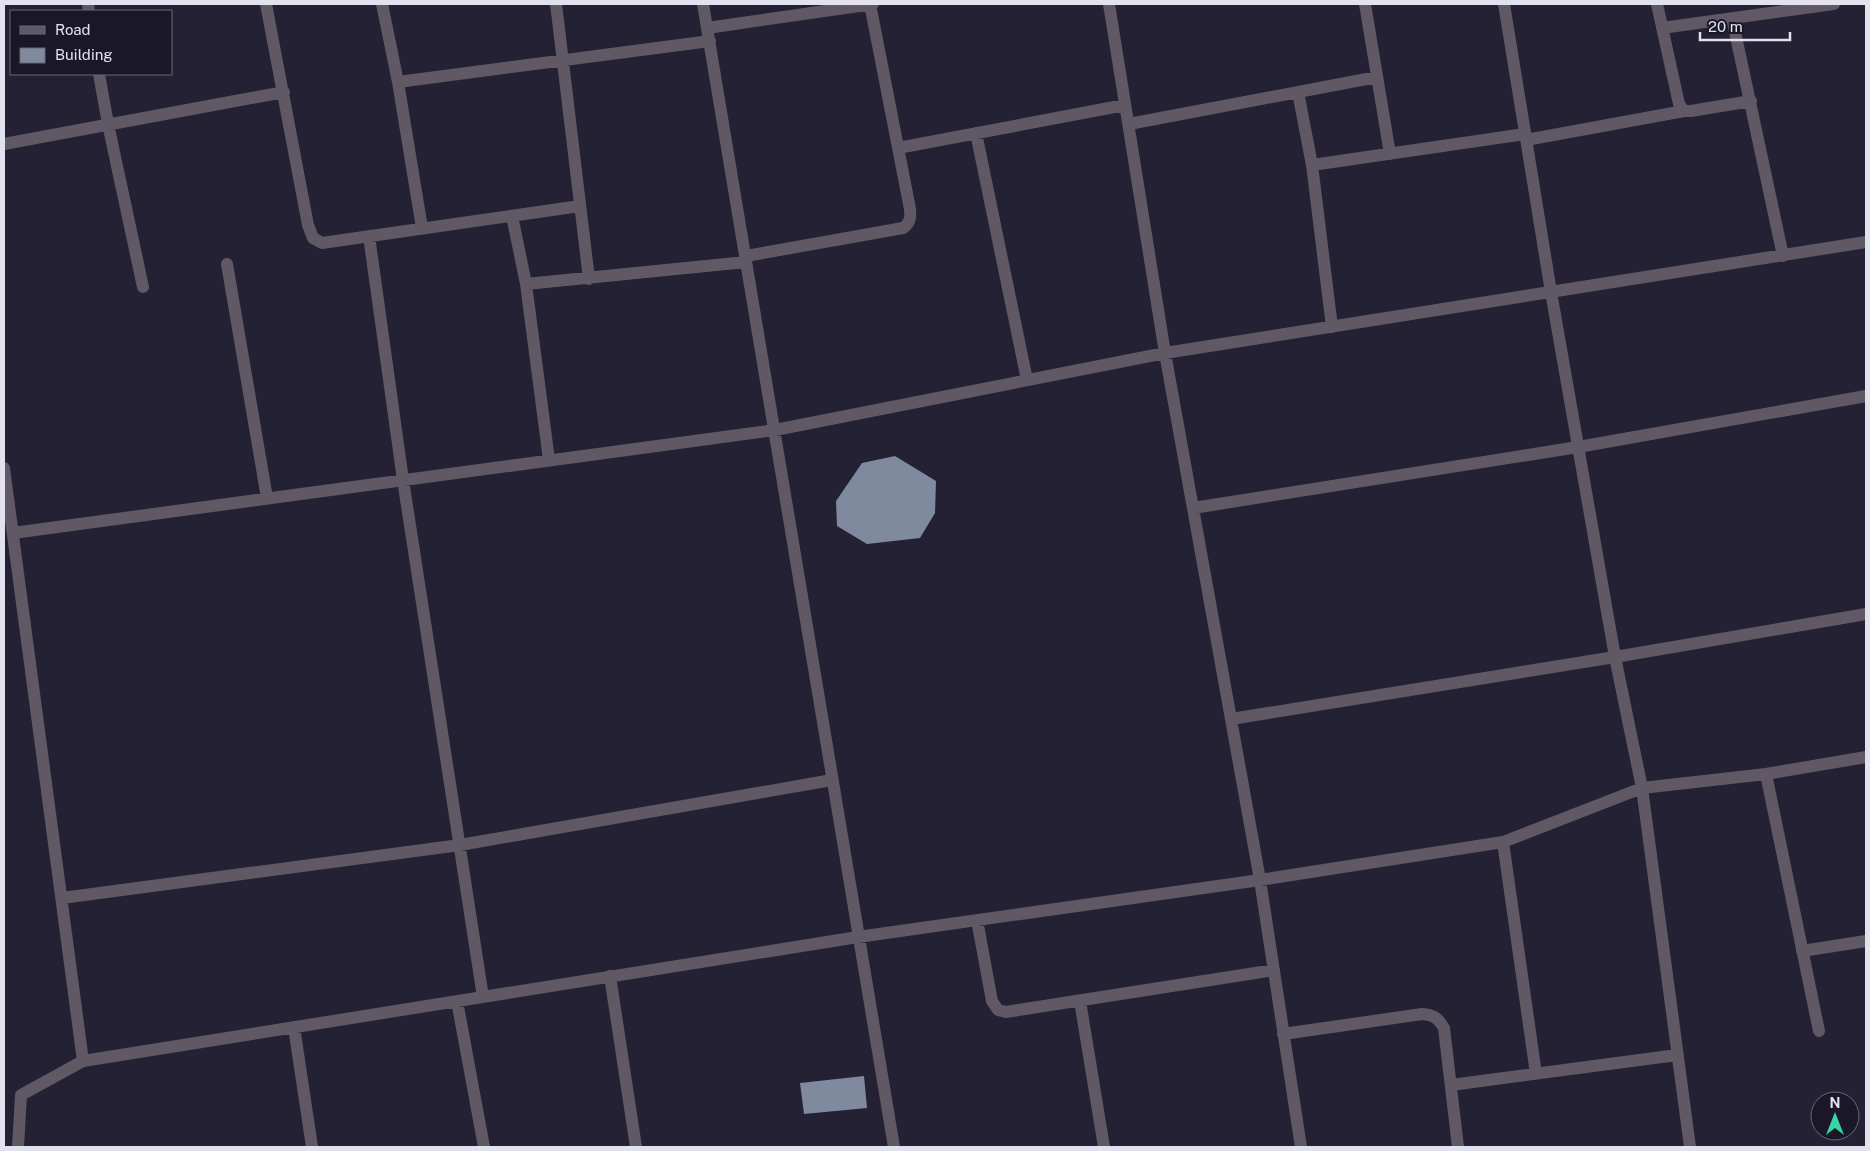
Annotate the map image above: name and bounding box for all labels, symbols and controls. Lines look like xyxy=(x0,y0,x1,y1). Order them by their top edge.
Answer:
legend xyxy=(10,10,172,75)
scale bar xyxy=(1700,10,1790,42)
text: 20 m xyxy=(1708,18,1743,35)
text: Road xyxy=(55,21,91,38)
text: Building xyxy=(55,46,113,63)
north arrow xyxy=(1810,1091,1860,1141)
text: N xyxy=(1830,1095,1840,1111)

